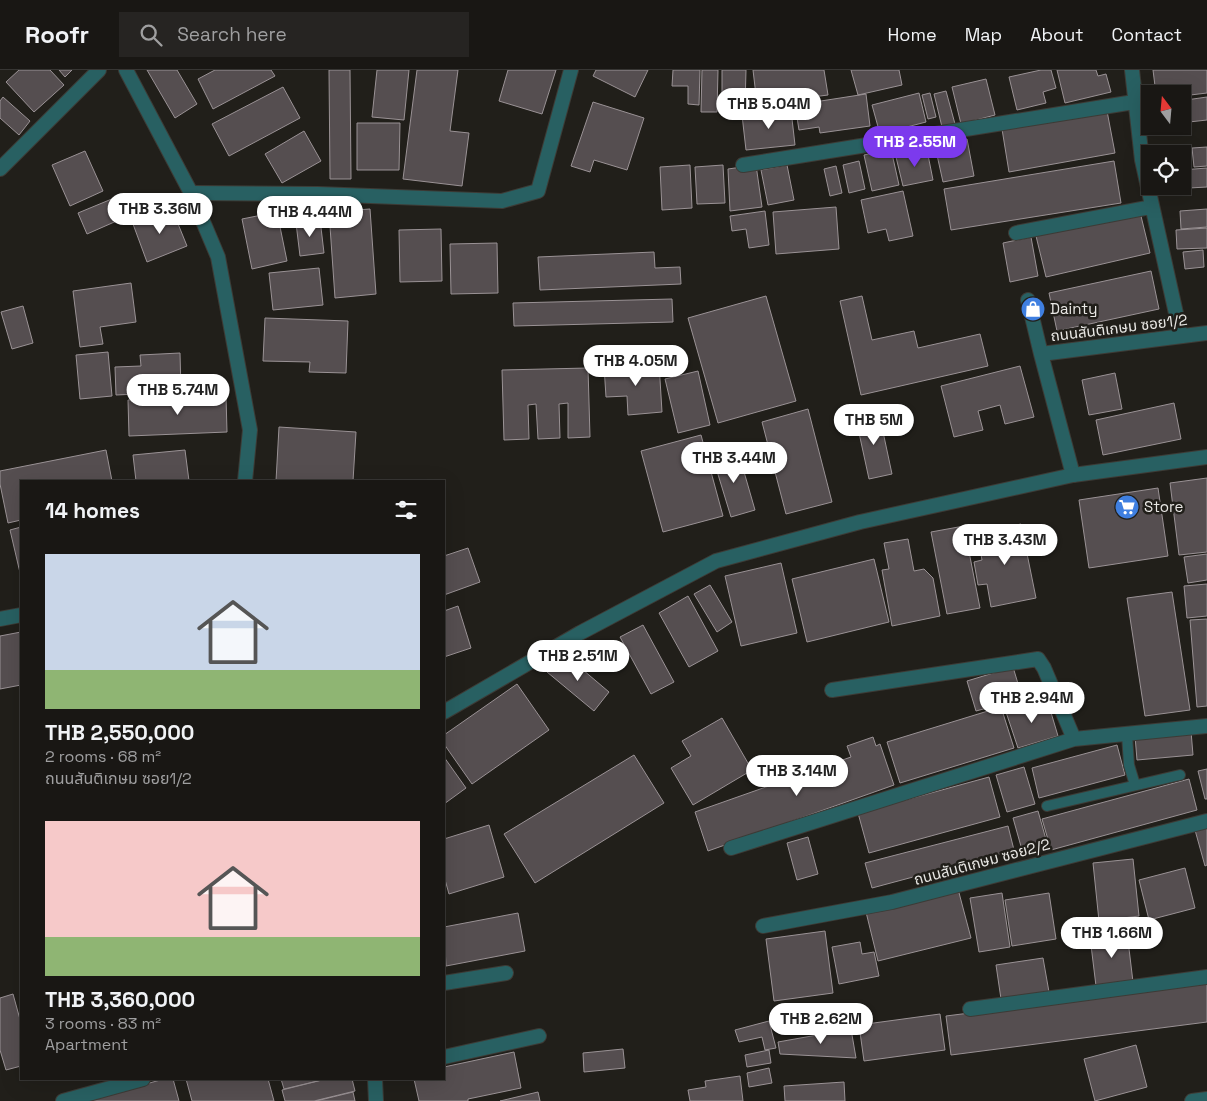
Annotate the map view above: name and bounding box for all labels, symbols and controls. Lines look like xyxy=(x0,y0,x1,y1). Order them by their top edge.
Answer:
search box xyxy=(119,12,469,57)
text: Roofr xyxy=(25,19,89,50)
icon: search xyxy=(137,21,165,49)
text: Search here xyxy=(177,22,287,47)
text: Home xyxy=(888,23,937,46)
text: Map xyxy=(965,23,1002,46)
text: About xyxy=(1030,23,1084,46)
text: Contact xyxy=(1112,23,1182,46)
north arrow xyxy=(1141,85,1191,135)
map controls xyxy=(1141,85,1191,195)
pin: THB 5.04M xyxy=(712,88,826,130)
text: THB 5.04M xyxy=(727,93,811,114)
pin: THB 2.55M xyxy=(858,126,972,168)
text: THB 2.55M xyxy=(874,131,956,152)
button: locate xyxy=(1141,145,1191,195)
pin: THB 3.36M xyxy=(103,192,217,235)
pin: THB 4.44M xyxy=(253,196,367,238)
text: THB 3.36M xyxy=(119,198,201,219)
text: THB 4.44M xyxy=(268,201,352,222)
shop icon: Dainty xyxy=(1020,296,1046,322)
place label: Dainty xyxy=(1050,299,1097,318)
street label: ถนนสันติเกษม ซอย1/2 xyxy=(1050,310,1188,345)
pin: THB 4.05M xyxy=(579,344,693,387)
text: THB 4.05M xyxy=(594,350,678,371)
pin: THB 5.74M xyxy=(121,374,235,416)
text: THB 5.74M xyxy=(138,379,218,400)
pin: THB 5M xyxy=(833,404,915,446)
text: THB 5M xyxy=(845,409,903,430)
pin: THB 3.44M xyxy=(677,442,791,484)
text: THB 3.44M xyxy=(692,447,776,468)
supermarket icon: Store xyxy=(1114,494,1140,520)
icon: filters xyxy=(392,496,420,524)
text: 14 homes xyxy=(45,497,140,524)
place label: Store xyxy=(1144,497,1183,516)
pin: THB 3.43M xyxy=(948,524,1062,566)
text: THB 3.43M xyxy=(963,529,1047,550)
icon: home xyxy=(188,587,278,677)
pin: THB 2.51M xyxy=(521,640,635,682)
text: THB 2.51M xyxy=(538,645,618,666)
pin: THB 2.94M xyxy=(975,682,1089,724)
text: THB 2.94M xyxy=(990,687,1074,708)
text: THB 2,550,000 xyxy=(45,719,194,746)
text: 2 rooms · 68 m² xyxy=(45,746,161,767)
pin: THB 3.14M xyxy=(740,754,854,797)
text: THB 3.14M xyxy=(757,760,837,781)
text: ถนนสันติเกษม ซอย1/2 xyxy=(45,768,192,789)
street label: ถนนสันติเกษม ซอย2/2 xyxy=(912,834,1052,889)
icon: home xyxy=(188,853,278,943)
pin: THB 1.66M xyxy=(1055,916,1169,959)
text: THB 1.66M xyxy=(1072,922,1152,943)
text: THB 3,360,000 xyxy=(45,986,195,1013)
pin: THB 2.62M xyxy=(764,1002,878,1045)
text: THB 2.62M xyxy=(780,1008,862,1029)
text: 3 rooms · 83 m² xyxy=(45,1013,161,1034)
text: Apartment xyxy=(45,1034,128,1055)

